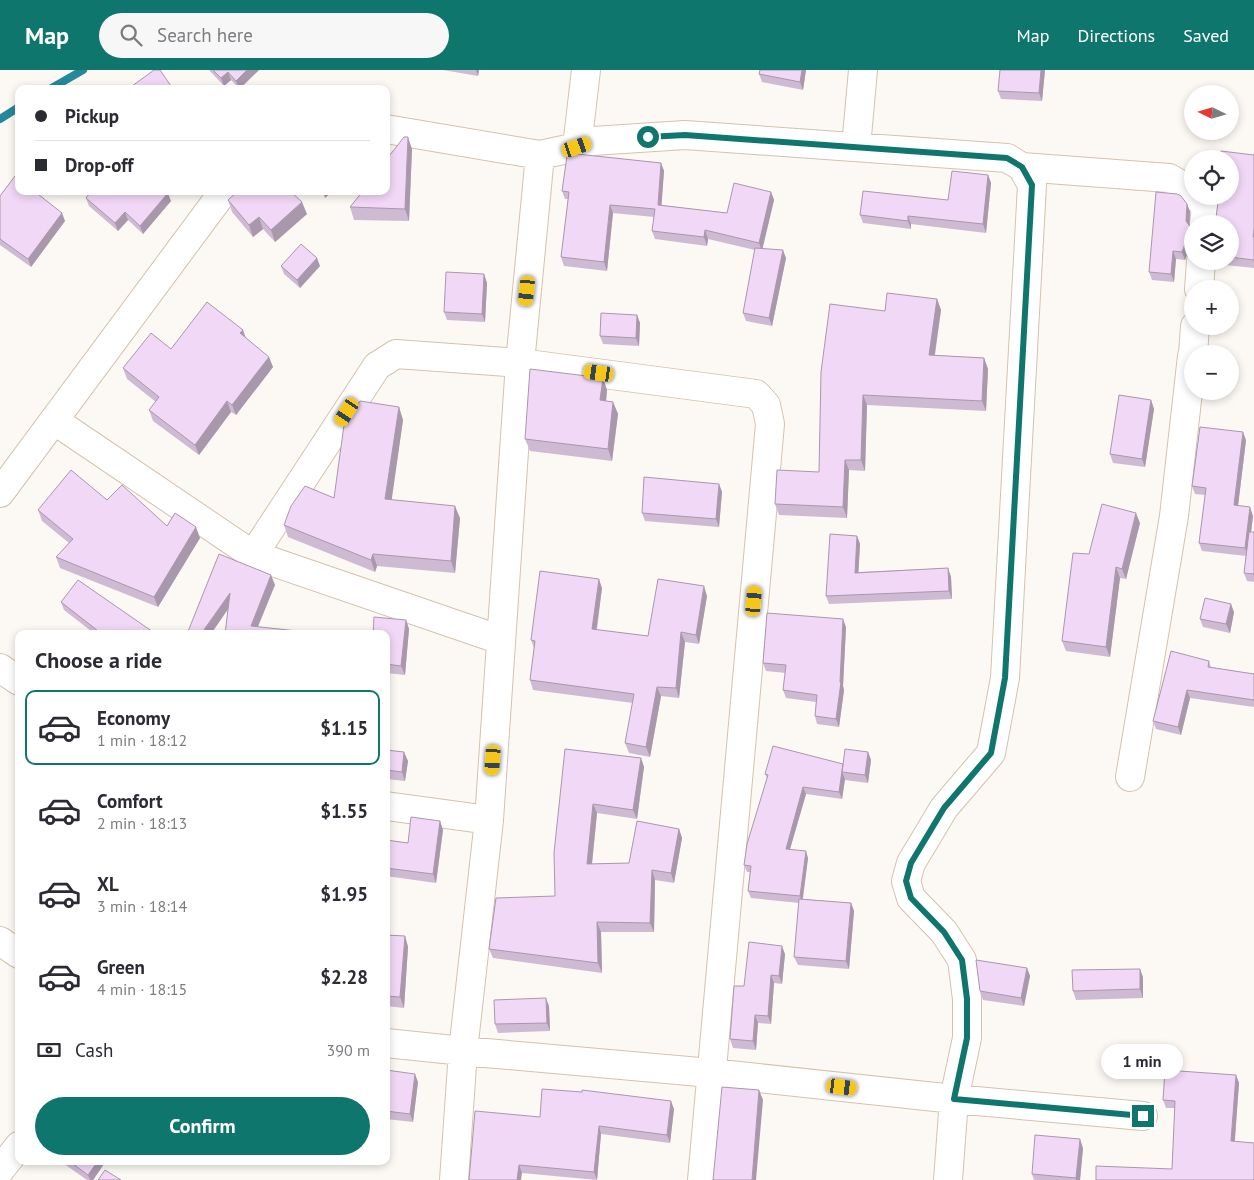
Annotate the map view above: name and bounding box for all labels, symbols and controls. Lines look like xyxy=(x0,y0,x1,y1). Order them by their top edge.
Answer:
search box xyxy=(99,13,449,58)
text: Map xyxy=(25,20,69,51)
icon: search xyxy=(117,21,145,49)
text: Search here xyxy=(157,23,253,47)
text: Map xyxy=(1017,24,1049,47)
text: Directions xyxy=(1077,24,1155,47)
text: Saved xyxy=(1183,24,1229,47)
north arrow xyxy=(1184,85,1239,140)
map controls xyxy=(1184,85,1239,400)
text: Pickup xyxy=(65,104,119,128)
route start xyxy=(637,126,659,148)
car xyxy=(560,135,593,159)
button: locate xyxy=(1184,150,1239,205)
text: Drop-off xyxy=(65,153,133,177)
button: layers xyxy=(1184,215,1239,270)
car xyxy=(517,275,536,307)
button: + xyxy=(1184,280,1239,335)
button: − xyxy=(1184,345,1239,400)
car xyxy=(583,363,614,383)
car xyxy=(332,395,361,429)
car xyxy=(745,585,762,617)
text: Choose a ride xyxy=(35,646,162,674)
icon: car xyxy=(37,705,82,750)
text: Economy xyxy=(97,706,170,730)
text: $1.15 xyxy=(320,716,368,740)
text: 1 min · 18:12 xyxy=(97,730,187,750)
car xyxy=(484,745,501,775)
icon: car xyxy=(37,788,82,833)
text: Comfort xyxy=(97,789,163,813)
text: $1.55 xyxy=(320,799,368,823)
text: 2 min · 18:13 xyxy=(97,813,187,833)
icon: car xyxy=(37,871,82,916)
text: XL xyxy=(97,872,119,896)
text: $1.95 xyxy=(320,882,368,906)
text: 3 min · 18:14 xyxy=(97,896,187,916)
icon: car xyxy=(37,954,82,999)
text: Green xyxy=(97,955,145,979)
text: $2.28 xyxy=(320,965,368,989)
text: 4 min · 18:15 xyxy=(97,979,187,999)
icon: cash xyxy=(35,1036,63,1064)
text: Cash xyxy=(75,1038,113,1062)
text: 390 m xyxy=(327,1040,370,1060)
callout: 1 min xyxy=(1102,1044,1184,1078)
text: 1 min xyxy=(1122,1051,1162,1071)
car xyxy=(826,1078,857,1096)
button: Confirm xyxy=(35,1097,370,1155)
route end xyxy=(1132,1105,1154,1127)

